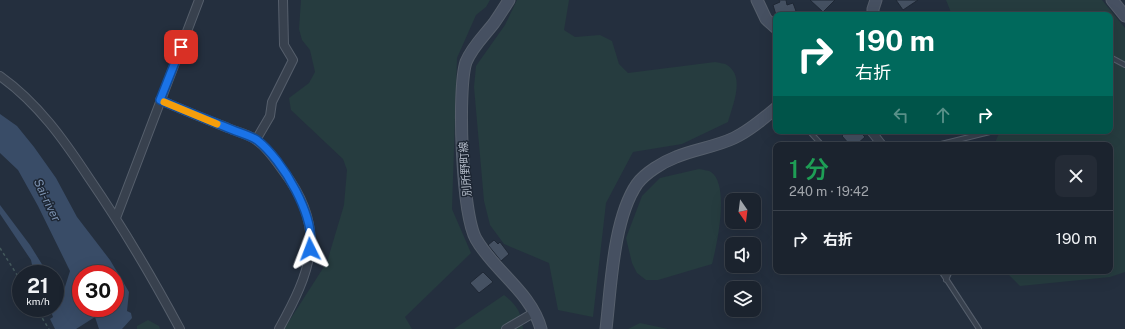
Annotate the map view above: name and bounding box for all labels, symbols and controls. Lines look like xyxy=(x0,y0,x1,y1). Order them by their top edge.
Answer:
text: 190 m xyxy=(855,24,935,57)
icon: right xyxy=(789,28,841,80)
pin xyxy=(164,30,198,64)
icon: arrive xyxy=(170,36,192,58)
text: 右折 xyxy=(855,62,891,83)
icon: left xyxy=(890,104,912,126)
icon: ahead xyxy=(932,104,954,126)
icon: right xyxy=(974,104,996,126)
street label: 別所野町線 xyxy=(457,141,473,197)
text: 1 分 xyxy=(789,155,829,183)
button: close xyxy=(1055,155,1097,197)
water label: Sai-river xyxy=(31,176,64,224)
text: 240 m · 19:42 xyxy=(789,184,869,199)
north arrow xyxy=(725,193,761,229)
map controls xyxy=(725,193,761,317)
position arrow xyxy=(289,228,331,270)
icon: right xyxy=(789,228,811,250)
text: 190 m xyxy=(1056,230,1097,247)
text: 右折 xyxy=(823,231,853,248)
button: sound xyxy=(725,237,761,273)
speed limit sign: 30 xyxy=(72,265,124,317)
text: 21 xyxy=(27,274,49,298)
button: layers xyxy=(725,281,761,317)
text: km/h xyxy=(26,295,50,307)

